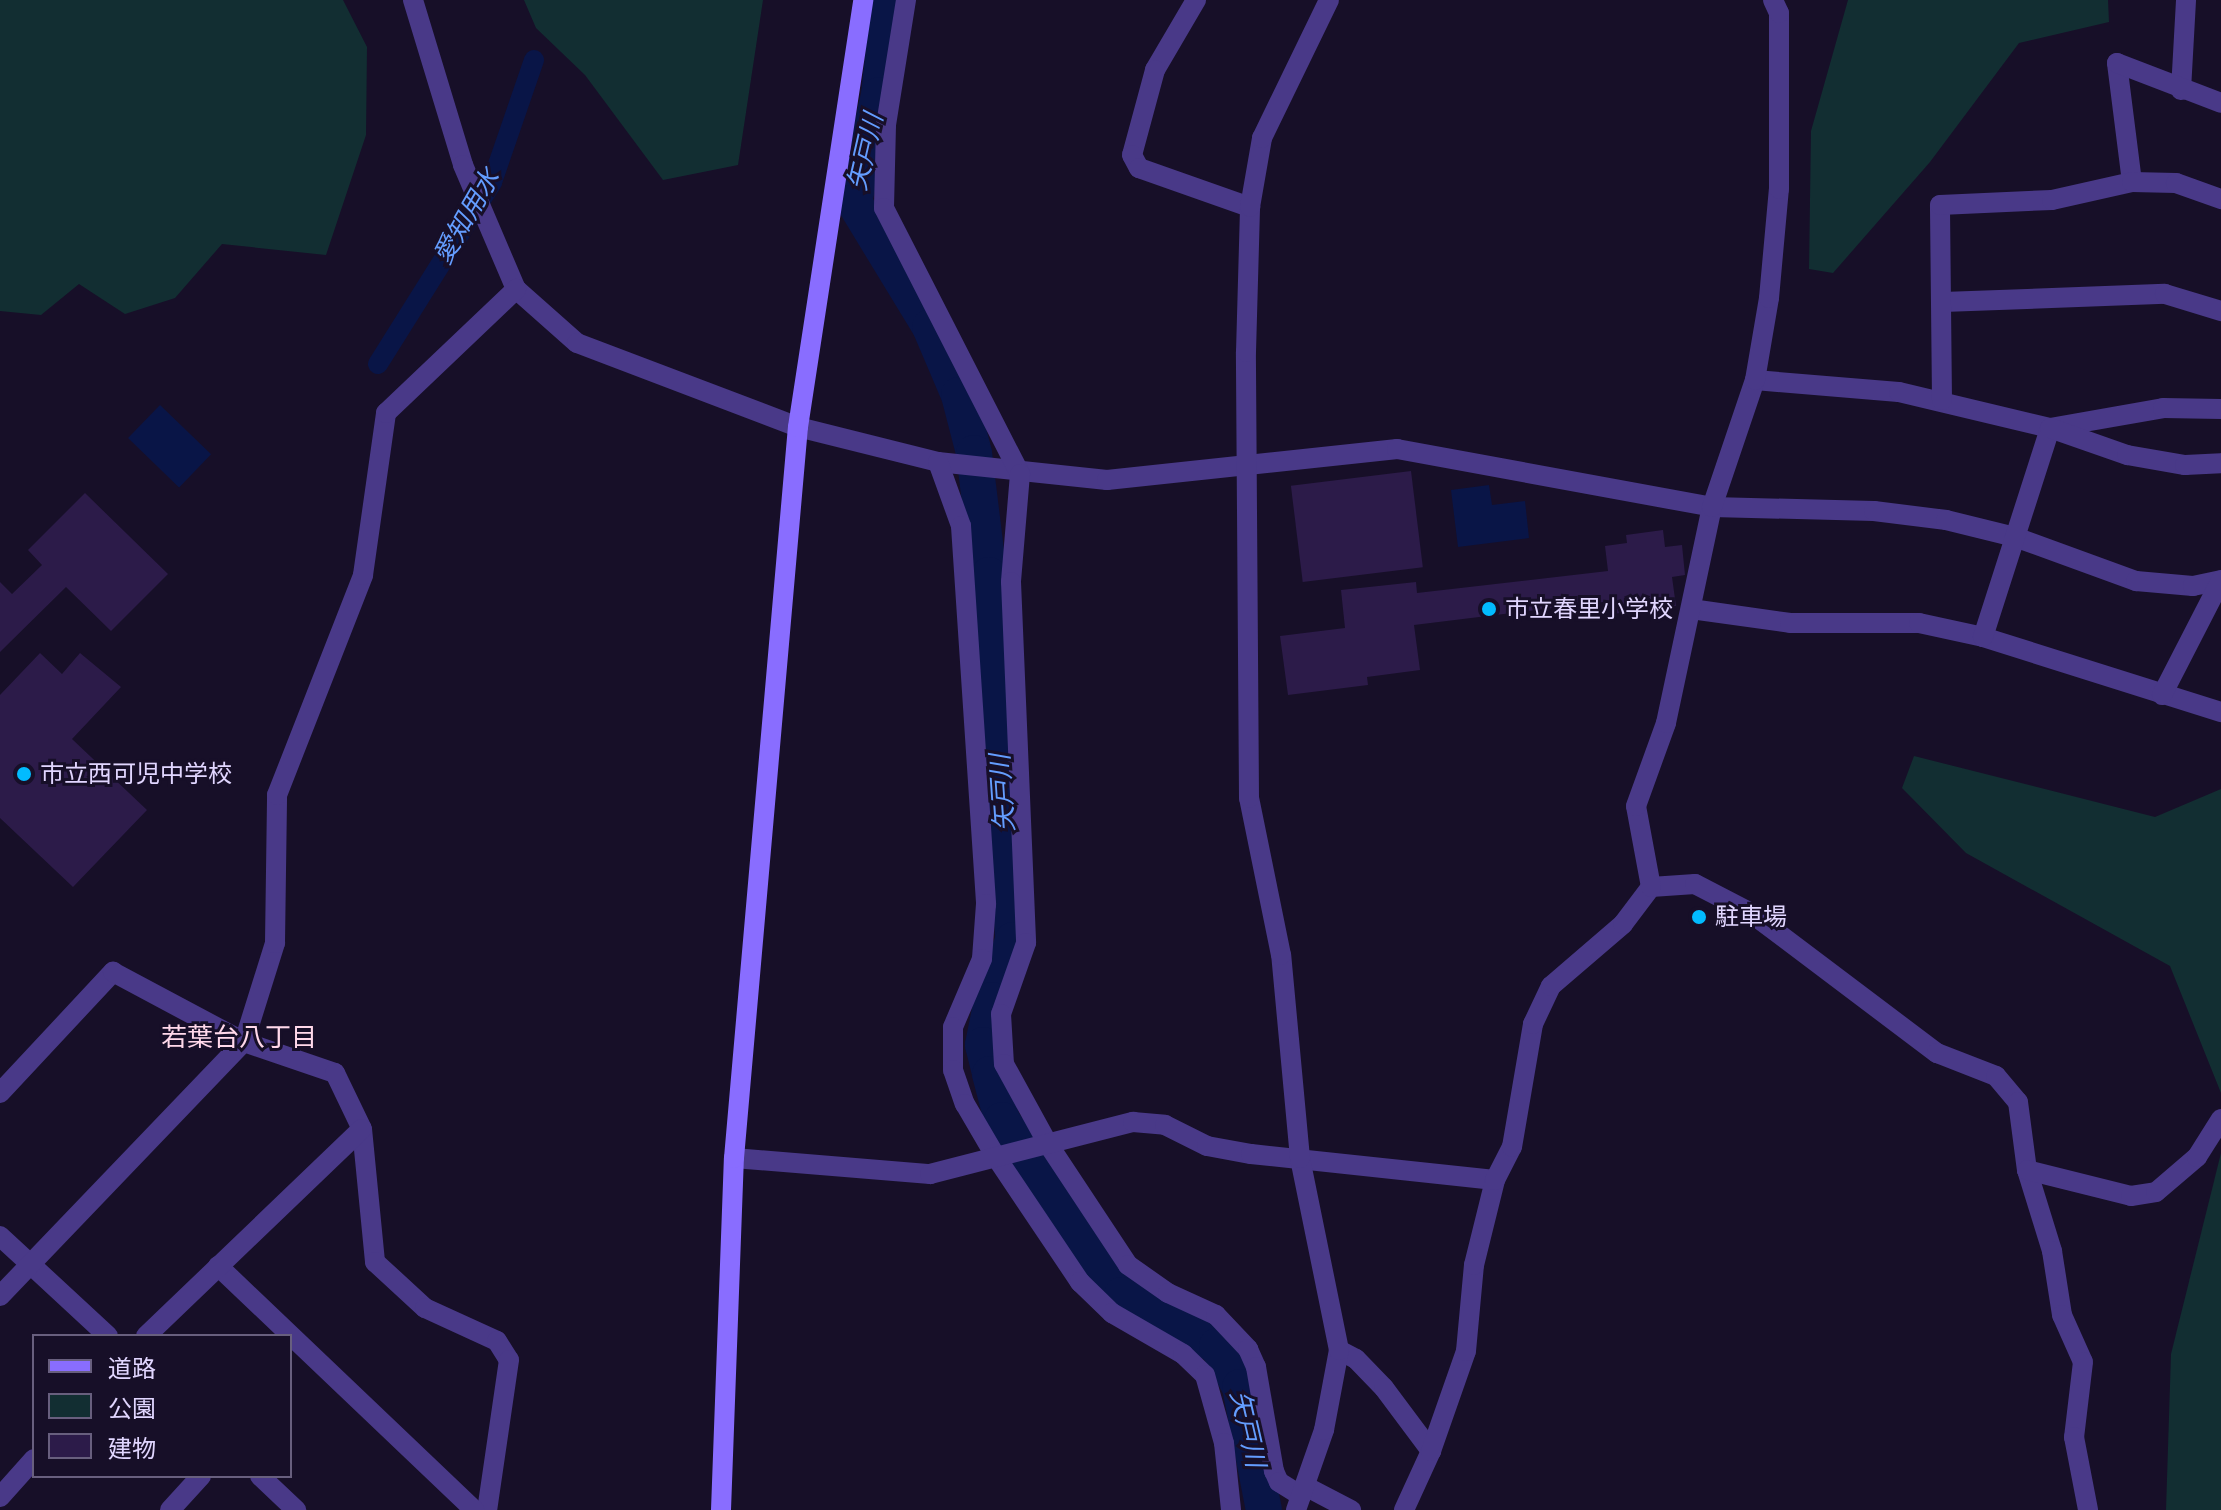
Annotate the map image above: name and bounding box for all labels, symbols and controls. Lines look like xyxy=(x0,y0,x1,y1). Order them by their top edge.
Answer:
water label: 矢戸川 xyxy=(842,110,890,194)
water label: 愛知用水 xyxy=(427,164,507,270)
place label: 市立春里小学校 xyxy=(1505,595,1673,623)
marker: 市立春里小学校 xyxy=(1480,600,1498,618)
water label: 矢戸川 xyxy=(985,753,1021,833)
place label: 市立西可児中学校 xyxy=(40,760,232,788)
marker: 市立西可児中学校 xyxy=(15,765,33,783)
place label: 駐車場 xyxy=(1715,903,1787,931)
marker: 駐車場 xyxy=(1690,908,1708,926)
district label: 若葉台八丁目 xyxy=(161,1022,317,1054)
legend xyxy=(32,1334,292,1478)
text: 道路 xyxy=(108,1355,156,1382)
water label: 矢戸川 xyxy=(1223,1387,1271,1471)
text: 公園 xyxy=(108,1395,156,1422)
text: 建物 xyxy=(108,1435,156,1462)

